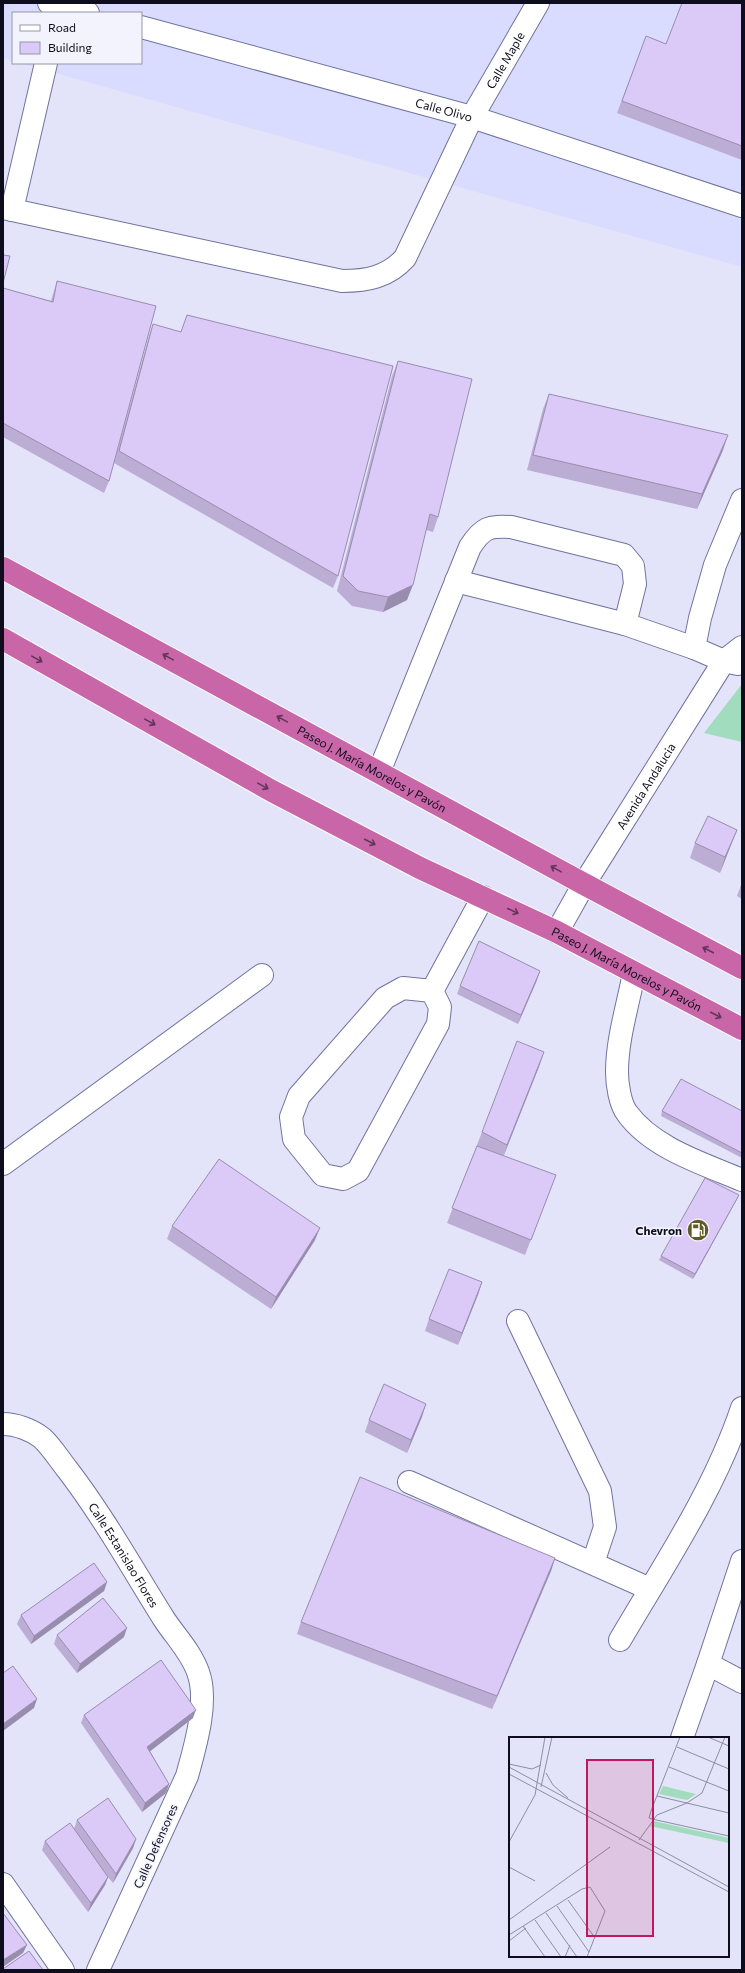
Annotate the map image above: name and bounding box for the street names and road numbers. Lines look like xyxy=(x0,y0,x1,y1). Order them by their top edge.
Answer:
street label: Calle Maple xyxy=(483,29,527,91)
street label: Calle Olivo xyxy=(414,95,474,124)
street label: Paseo J. María Morelos y Pavón xyxy=(295,722,449,815)
street label: Avenida Andalucia xyxy=(613,740,678,832)
street label: Paseo J. María Morelos y Pavón xyxy=(550,924,704,1014)
street label: Calle Estanislao Flores xyxy=(86,1500,162,1610)
street label: Calle Defensores xyxy=(130,1802,180,1890)

